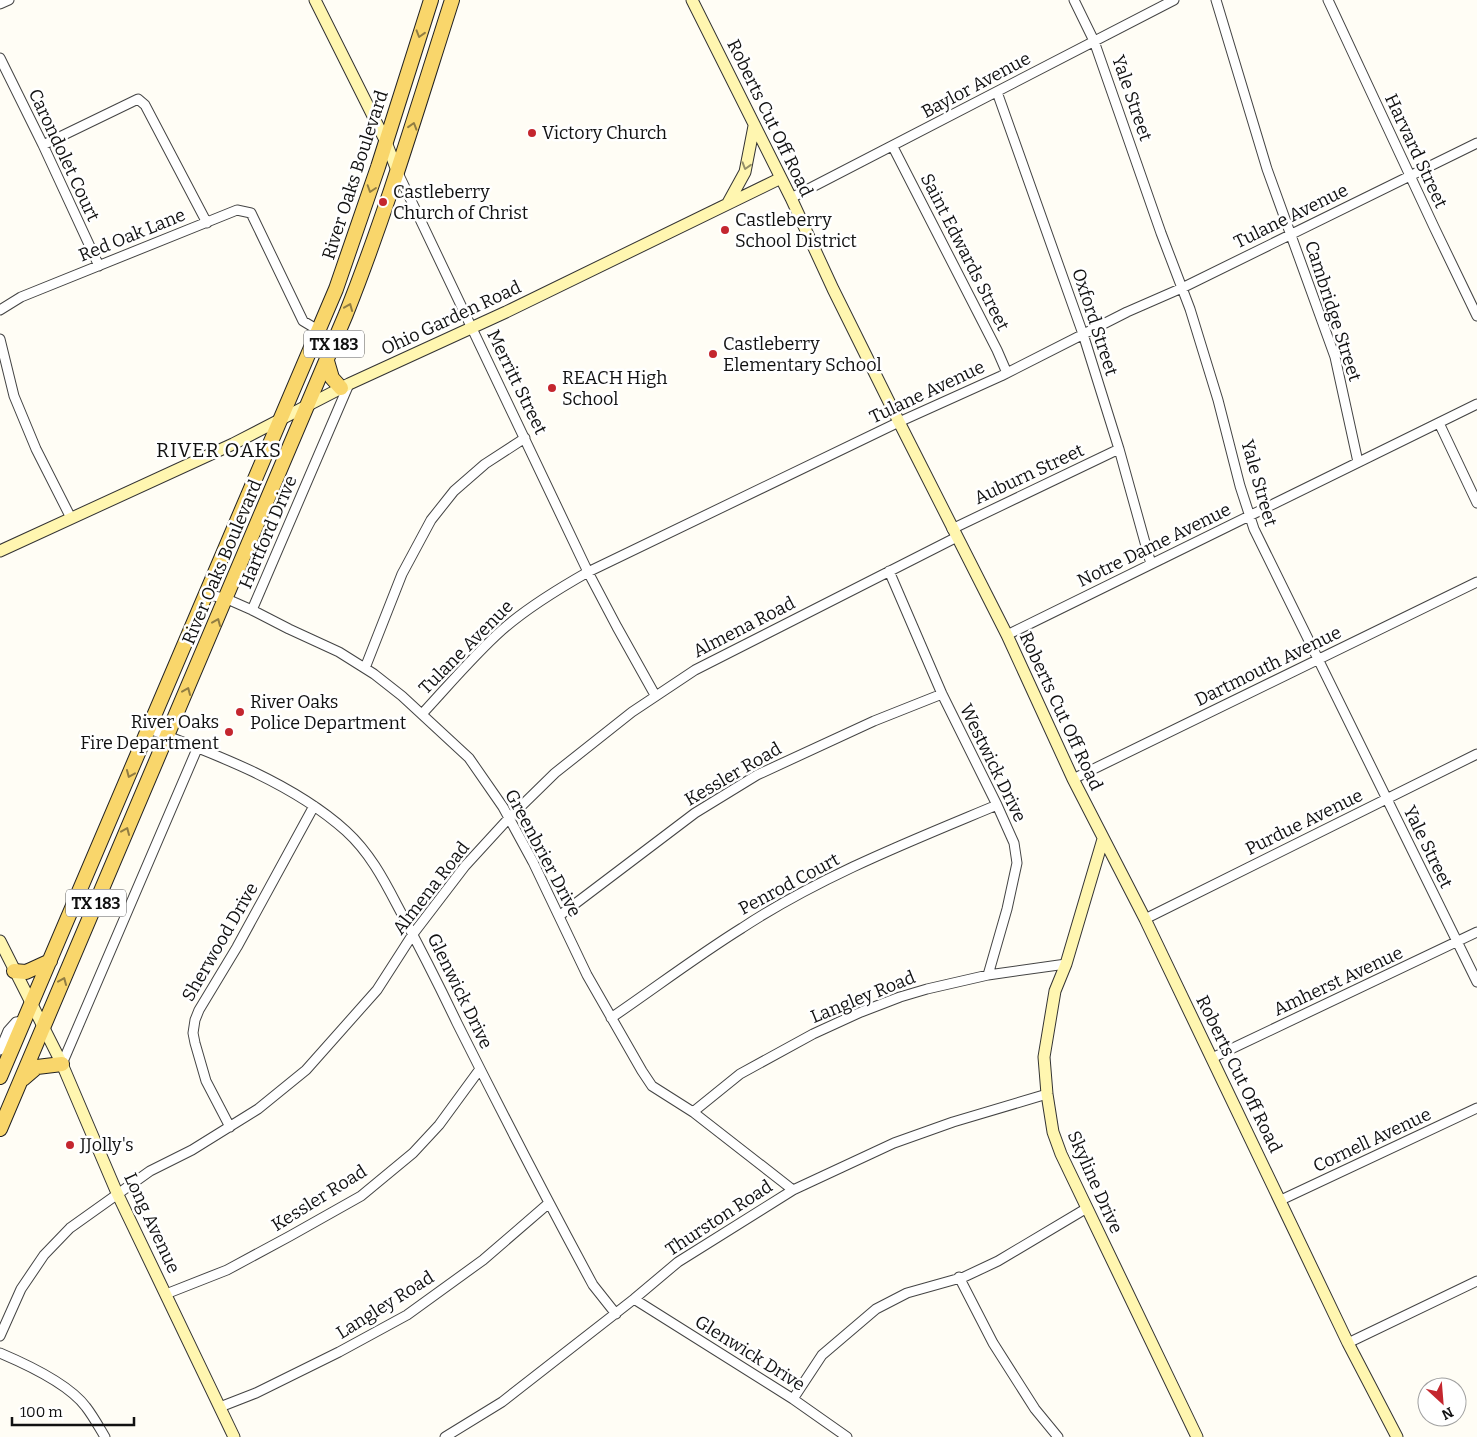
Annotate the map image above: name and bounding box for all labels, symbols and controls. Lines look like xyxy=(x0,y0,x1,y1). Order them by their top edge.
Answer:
one-way arrow xyxy=(416,30,426,38)
street label: Roberts Cut Off Road xyxy=(722,36,818,200)
street label: Baylor Avenue xyxy=(918,47,1034,123)
street label: Yale Street xyxy=(1107,52,1157,144)
street label: Carondolet Court xyxy=(24,85,105,225)
street label: River Oaks Boulevard xyxy=(317,87,393,262)
street label: Harvard Street xyxy=(1380,90,1452,212)
one-way arrow xyxy=(407,122,417,130)
place label: Victory Church xyxy=(542,122,667,144)
marker: Victory Church xyxy=(526,127,538,139)
one-way arrow xyxy=(742,162,752,170)
street label: Saint Edwards Street xyxy=(916,170,1014,335)
street label: Tulane Avenue xyxy=(1230,179,1352,253)
place label: Castleberry Church of Christ xyxy=(393,181,529,224)
one-way arrow xyxy=(366,184,376,192)
marker: Castleberry Church of Christ xyxy=(377,196,389,208)
street label: Red Oak Lane xyxy=(75,204,189,266)
place label: Castleberry School District xyxy=(735,209,857,252)
marker: Castleberry School District xyxy=(719,224,731,236)
street label: Cambridge Street xyxy=(1300,238,1366,385)
street label: Oxford Street xyxy=(1067,265,1123,379)
street label: Ohio Garden Road xyxy=(377,276,525,360)
one-way arrow xyxy=(343,304,353,312)
street label: Merritt Street xyxy=(482,326,552,438)
road number: TX 183 xyxy=(304,330,364,358)
place label: Castleberry Elementary School xyxy=(723,333,882,376)
marker: Castleberry Elementary School xyxy=(707,348,719,360)
street label: Tulane Avenue xyxy=(866,356,988,428)
place label: REACH High School xyxy=(562,367,667,410)
marker: REACH High School xyxy=(546,382,558,394)
street label: Yale Street xyxy=(1236,437,1282,529)
district label: RIVER OAKS xyxy=(156,438,282,462)
street label: Auburn Street xyxy=(971,439,1088,509)
street label: Hartford Drive xyxy=(234,472,302,592)
street label: River Oaks Boulevard xyxy=(177,476,267,648)
street label: Notre Dame Avenue xyxy=(1074,498,1234,592)
street label: Almena Road xyxy=(689,592,799,662)
street label: Tulane Avenue xyxy=(414,595,518,699)
one-way arrow xyxy=(210,618,221,627)
street label: Dartmouth Avenue xyxy=(1191,621,1345,711)
street label: Roberts Cut Off Road xyxy=(1015,628,1107,794)
one-way arrow xyxy=(181,687,192,696)
place label: River Oaks Police Department xyxy=(250,691,407,734)
street label: Westwick Drive xyxy=(955,700,1031,826)
marker: River Oaks Police Department xyxy=(234,706,246,718)
place label: River Oaks Fire Department xyxy=(80,711,219,754)
marker: River Oaks Fire Department xyxy=(223,726,235,738)
street label: Kessler Road xyxy=(681,737,786,811)
one-way arrow xyxy=(126,769,137,778)
street label: Purdue Avenue xyxy=(1242,784,1366,860)
street label: Greenbrier Drive xyxy=(500,786,586,920)
street label: Yale Street xyxy=(1399,802,1458,892)
one-way arrow xyxy=(121,828,131,836)
street label: Almena Road xyxy=(388,837,474,939)
street label: Penrod Court xyxy=(735,848,844,920)
street label: Sherwood Drive xyxy=(177,879,263,1005)
road number: TX 183 xyxy=(66,890,126,916)
street label: Glenwick Drive xyxy=(423,930,497,1052)
street label: Amherst Avenue xyxy=(1270,941,1406,1021)
street label: Langley Road xyxy=(807,966,919,1028)
one-way arrow xyxy=(56,977,67,986)
street label: Roberts Cut Off Road xyxy=(1191,992,1287,1156)
street label: Cornell Avenue xyxy=(1309,1103,1435,1177)
street label: Skyline Drive xyxy=(1063,1127,1127,1237)
place label: JJolly's xyxy=(79,1134,134,1156)
marker: JJolly's xyxy=(64,1139,76,1151)
street label: Kessler Road xyxy=(267,1160,371,1236)
street label: Long Avenue xyxy=(119,1169,185,1277)
street label: Thurston Road xyxy=(661,1175,777,1261)
street label: Langley Road xyxy=(332,1266,438,1344)
street label: Glenwick Drive xyxy=(691,1310,809,1396)
north arrow xyxy=(1417,1377,1467,1427)
scale bar xyxy=(12,1394,135,1426)
text: 100 m xyxy=(20,1403,63,1421)
text: N xyxy=(1439,1403,1456,1423)

